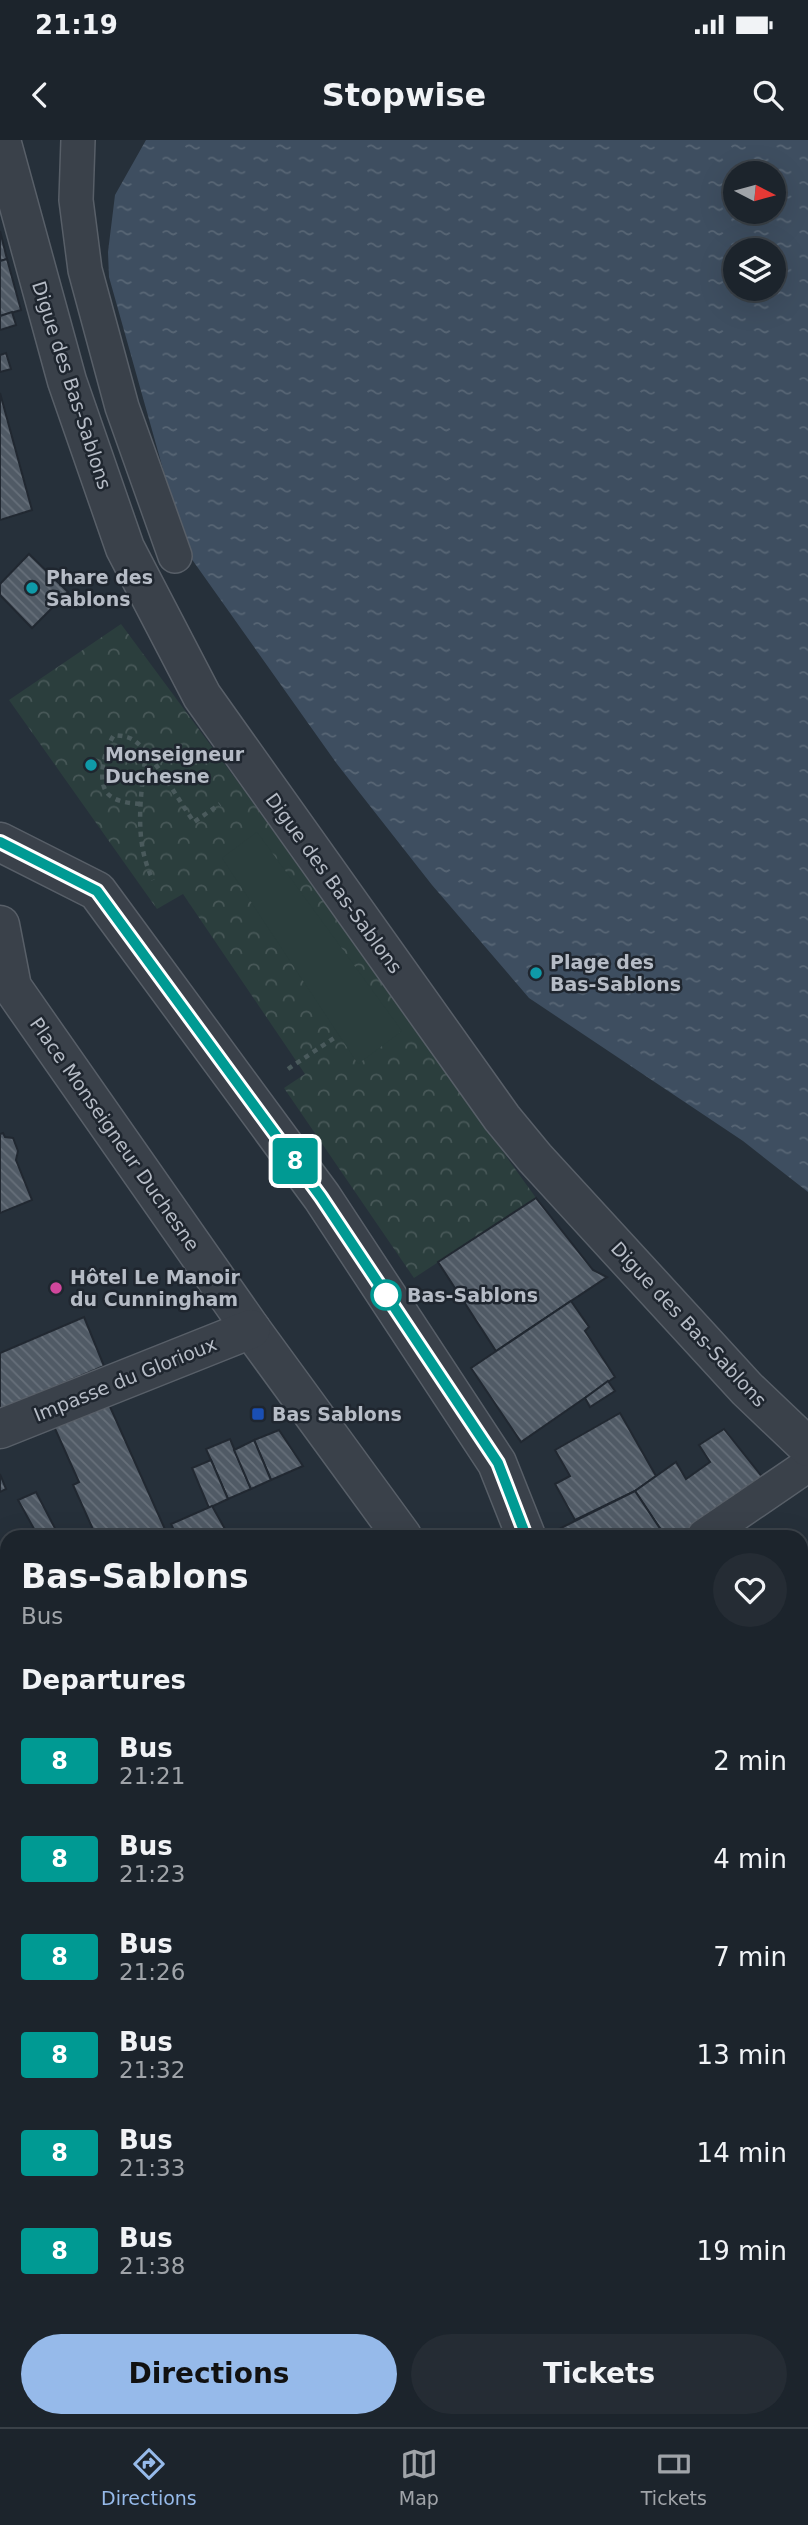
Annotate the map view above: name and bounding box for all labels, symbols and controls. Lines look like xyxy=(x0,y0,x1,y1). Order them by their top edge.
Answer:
text: 21:19 xyxy=(35,10,118,40)
icon: back xyxy=(21,76,59,114)
text: Stopwise xyxy=(322,76,486,114)
icon: search xyxy=(749,76,787,114)
north arrow xyxy=(723,161,786,224)
map controls xyxy=(723,161,786,301)
button: layers xyxy=(723,238,786,301)
street label: Digue des Bas-Sablons xyxy=(28,278,116,492)
place label: Phare des Sablons xyxy=(46,566,153,610)
marker: Phare des Sablons xyxy=(24,580,40,596)
place label: Monseigneur Duchesne xyxy=(105,743,245,787)
marker: Monseigneur Duchesne xyxy=(83,757,99,773)
street label: Digue des Bas-Sablons xyxy=(261,789,407,977)
place label: Plage des Bas-Sablons xyxy=(550,951,681,995)
marker: Plage des Bas-Sablons xyxy=(528,965,544,981)
street label: Place Monseigneur Duchesne xyxy=(26,1013,204,1255)
line badge: 8 xyxy=(272,1138,318,1184)
text: 8 xyxy=(287,1147,303,1175)
street label: Digue des Bas-Sablons xyxy=(607,1237,771,1411)
place label: Hôtel Le Manoir du Cunningham xyxy=(70,1266,240,1310)
marker: Hôtel Le Manoir du Cunningham xyxy=(48,1280,64,1296)
marker: Bas-Sablons xyxy=(371,1280,401,1310)
place label: Bas-Sablons xyxy=(407,1284,538,1306)
street label: Impasse du Glorioux xyxy=(30,1332,220,1426)
place label: Bas Sablons xyxy=(272,1403,402,1425)
marker: Bas Sablons xyxy=(250,1406,266,1422)
button: heart xyxy=(713,1553,787,1627)
text: Bas-Sablons xyxy=(21,1557,249,1596)
text: Bus xyxy=(21,1603,63,1629)
text: Departures xyxy=(21,1665,186,1695)
text: Bus xyxy=(119,1733,173,1763)
text: 2 min xyxy=(713,1746,787,1776)
text: 8 xyxy=(51,1747,68,1775)
text: 21:21 xyxy=(119,1763,185,1789)
text: Bus xyxy=(119,1831,173,1861)
text: 4 min xyxy=(713,1844,787,1874)
text: 8 xyxy=(51,1845,68,1873)
text: 21:23 xyxy=(119,1861,185,1887)
text: Bus xyxy=(119,1929,173,1959)
text: 7 min xyxy=(713,1942,787,1972)
text: 8 xyxy=(51,1943,68,1971)
text: 21:26 xyxy=(119,1959,185,1985)
text: Bus xyxy=(119,2027,173,2057)
text: 13 min xyxy=(697,2040,787,2070)
text: 8 xyxy=(51,2041,68,2069)
text: 21:32 xyxy=(119,2057,185,2083)
text: Bus xyxy=(119,2125,173,2155)
text: 14 min xyxy=(697,2138,787,2168)
text: 8 xyxy=(51,2139,68,2167)
text: 21:33 xyxy=(119,2155,185,2181)
text: Bus xyxy=(119,2223,173,2253)
text: 19 min xyxy=(697,2236,787,2266)
text: 8 xyxy=(51,2237,68,2265)
text: 21:38 xyxy=(119,2253,185,2279)
button: Directions xyxy=(21,2334,397,2414)
button: Tickets xyxy=(411,2334,787,2414)
tab: Directions xyxy=(101,2445,197,2509)
tab: Map xyxy=(399,2445,439,2509)
tab: Tickets xyxy=(641,2445,707,2509)

